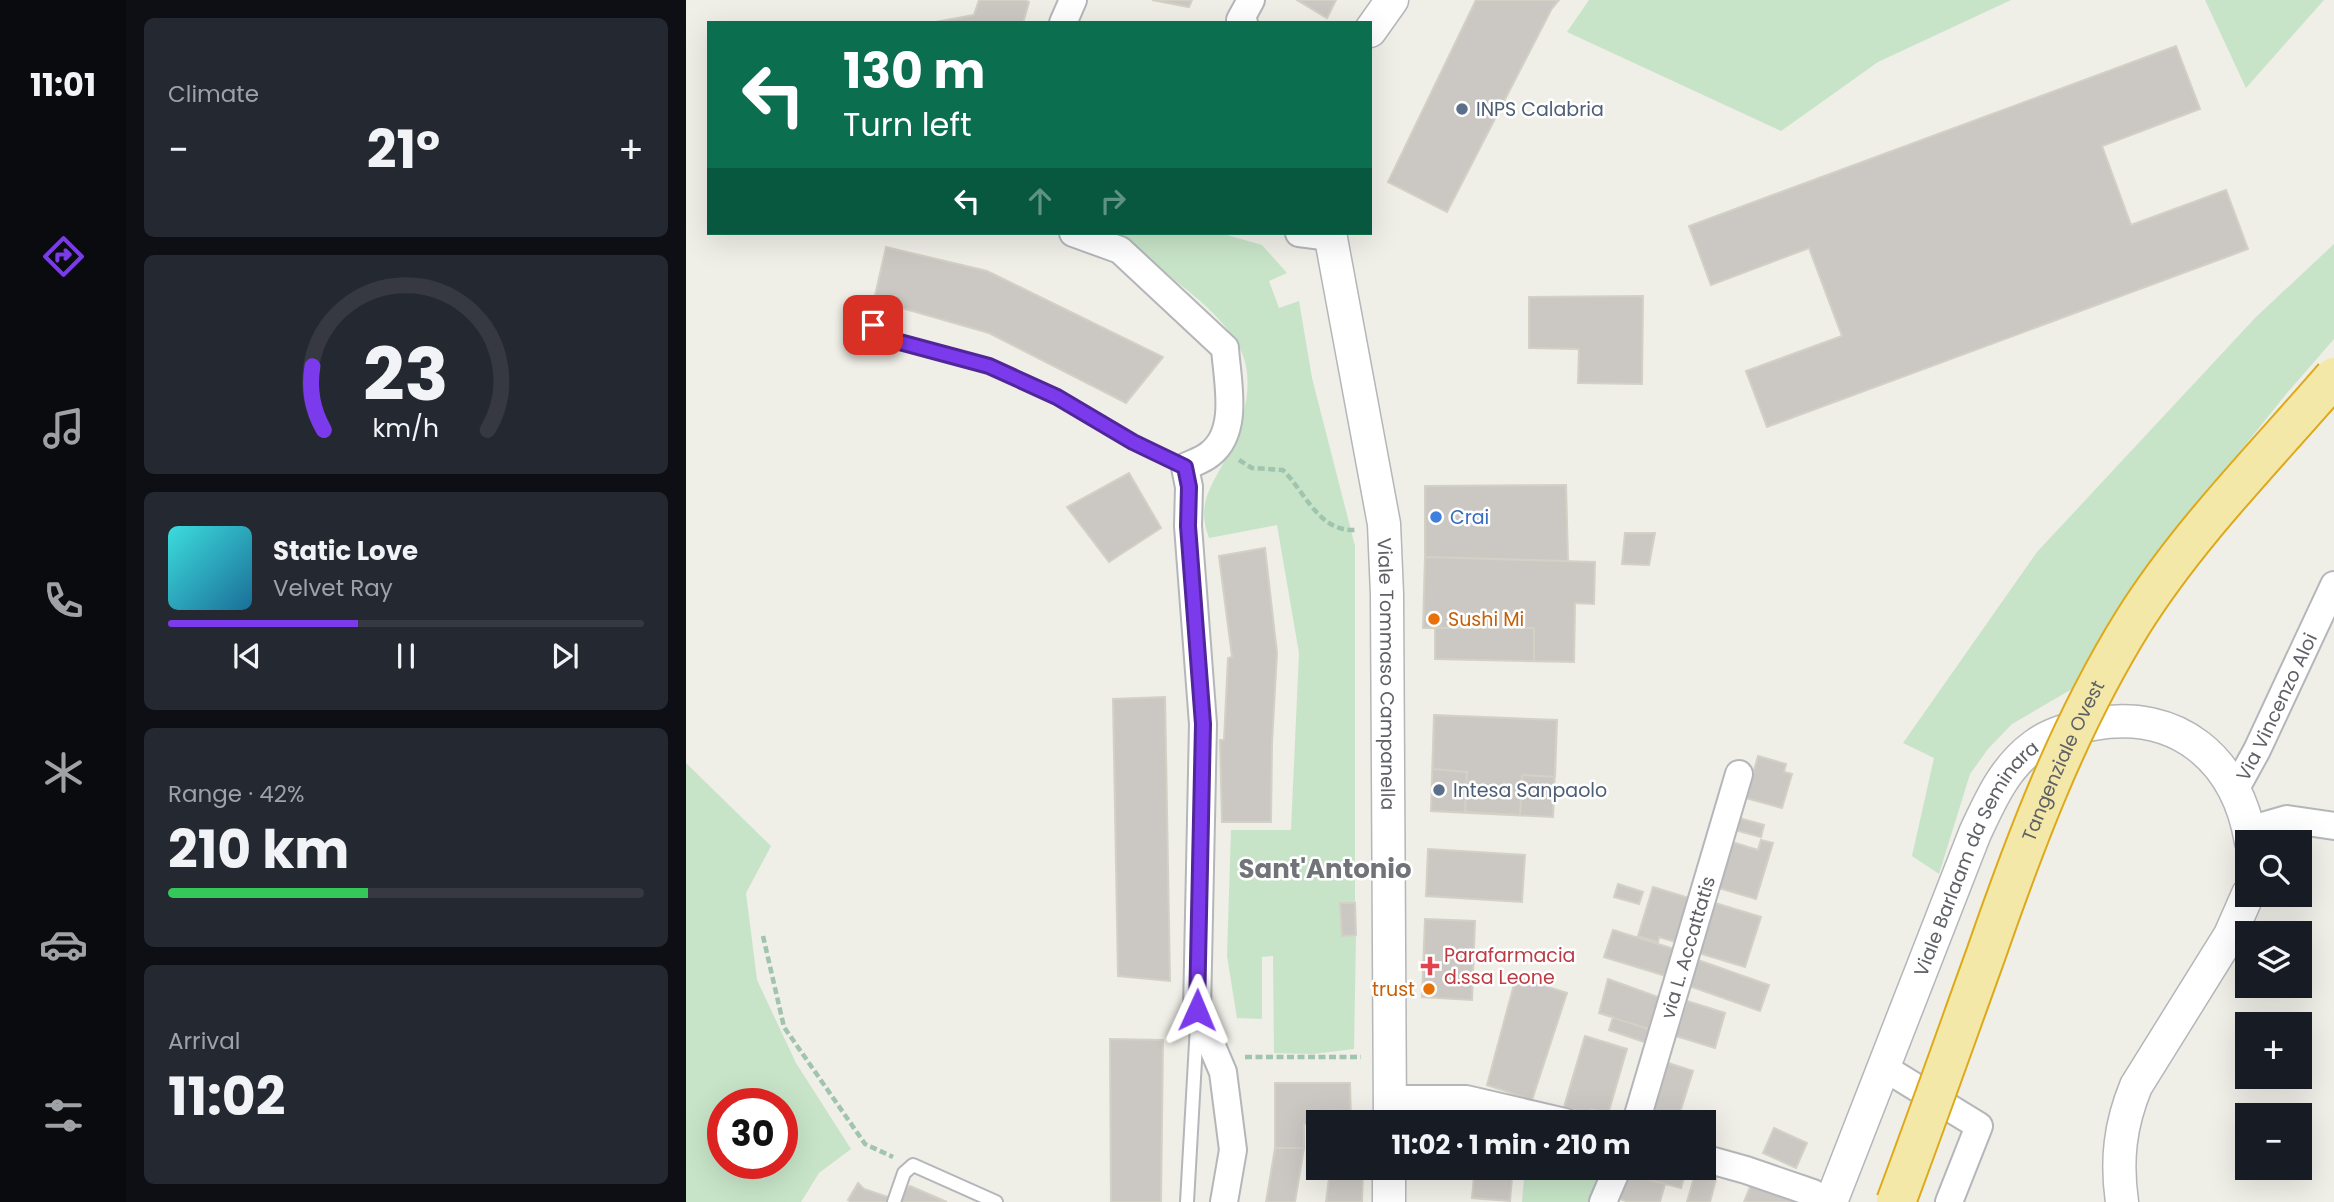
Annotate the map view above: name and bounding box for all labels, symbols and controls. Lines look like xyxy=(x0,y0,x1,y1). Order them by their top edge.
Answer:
text: 130 m xyxy=(843,37,985,105)
icon: left xyxy=(728,49,819,140)
text: 11:01 xyxy=(30,62,96,107)
text: Climate xyxy=(168,78,259,110)
place label: INPS Calabria xyxy=(1476,96,1604,123)
marker: INPS Calabria xyxy=(1454,101,1470,117)
text: Turn left xyxy=(843,102,972,147)
text: 21° xyxy=(367,113,440,186)
text: − xyxy=(168,123,189,176)
text: + xyxy=(618,123,644,176)
icon: left xyxy=(948,182,986,220)
icon: ahead xyxy=(1021,182,1059,220)
icon: right xyxy=(1094,182,1132,220)
icon: directions xyxy=(39,232,88,281)
pin xyxy=(843,295,903,355)
icon: arrive xyxy=(854,306,892,344)
text: 23 xyxy=(363,325,449,426)
icon: music xyxy=(39,404,88,453)
text: km/h xyxy=(373,411,439,446)
place label: Crai xyxy=(1450,504,1489,531)
marker: Crai xyxy=(1428,509,1444,525)
text: Static Love xyxy=(273,533,418,569)
street label: Viale Tommaso Campanella xyxy=(1371,537,1402,810)
text: Velvet Ray xyxy=(273,572,393,604)
icon: phone xyxy=(39,576,88,625)
place label: Sushi Mi xyxy=(1448,606,1524,633)
marker: Sushi Mi xyxy=(1426,611,1442,627)
street label: Via Vincenzo Aloi xyxy=(2229,628,2323,786)
icon: previous xyxy=(228,637,266,675)
icon: pause xyxy=(387,637,425,675)
icon: next xyxy=(546,637,584,675)
street label: Tangenziale Ovest xyxy=(2015,675,2111,845)
street label: Viale Barlaam da Seminara xyxy=(1907,734,2044,980)
icon: climate xyxy=(39,748,88,797)
place label: Intesa Sanpaolo xyxy=(1453,777,1607,804)
text: Range · 42% xyxy=(168,778,304,810)
marker: Intesa Sanpaolo xyxy=(1431,782,1447,798)
text: 210 km xyxy=(168,813,349,886)
map controls xyxy=(2235,830,2312,1180)
button: search xyxy=(2235,830,2312,907)
district label: Sant'Antonio xyxy=(1238,851,1412,887)
street label: via L. Accattatis xyxy=(1654,873,1722,1022)
icon: car xyxy=(39,920,88,969)
button: layers xyxy=(2235,921,2312,998)
place label: Parafarmacia d.ssa Leone xyxy=(1444,942,1575,991)
marker: Parafarmacia d.ssa Leone xyxy=(1422,958,1438,974)
position arrow xyxy=(1160,973,1234,1047)
place label: trust xyxy=(1372,976,1415,1003)
marker: trust xyxy=(1421,981,1437,997)
button: + xyxy=(2235,1012,2312,1089)
text: Arrival xyxy=(168,1025,240,1057)
text: 11:02 xyxy=(168,1060,285,1133)
speed limit sign: 30 xyxy=(707,1088,798,1179)
icon: filters xyxy=(39,1091,88,1140)
button: − xyxy=(2235,1103,2312,1180)
text: 11:02 · 1 min · 210 m xyxy=(1392,1127,1630,1163)

